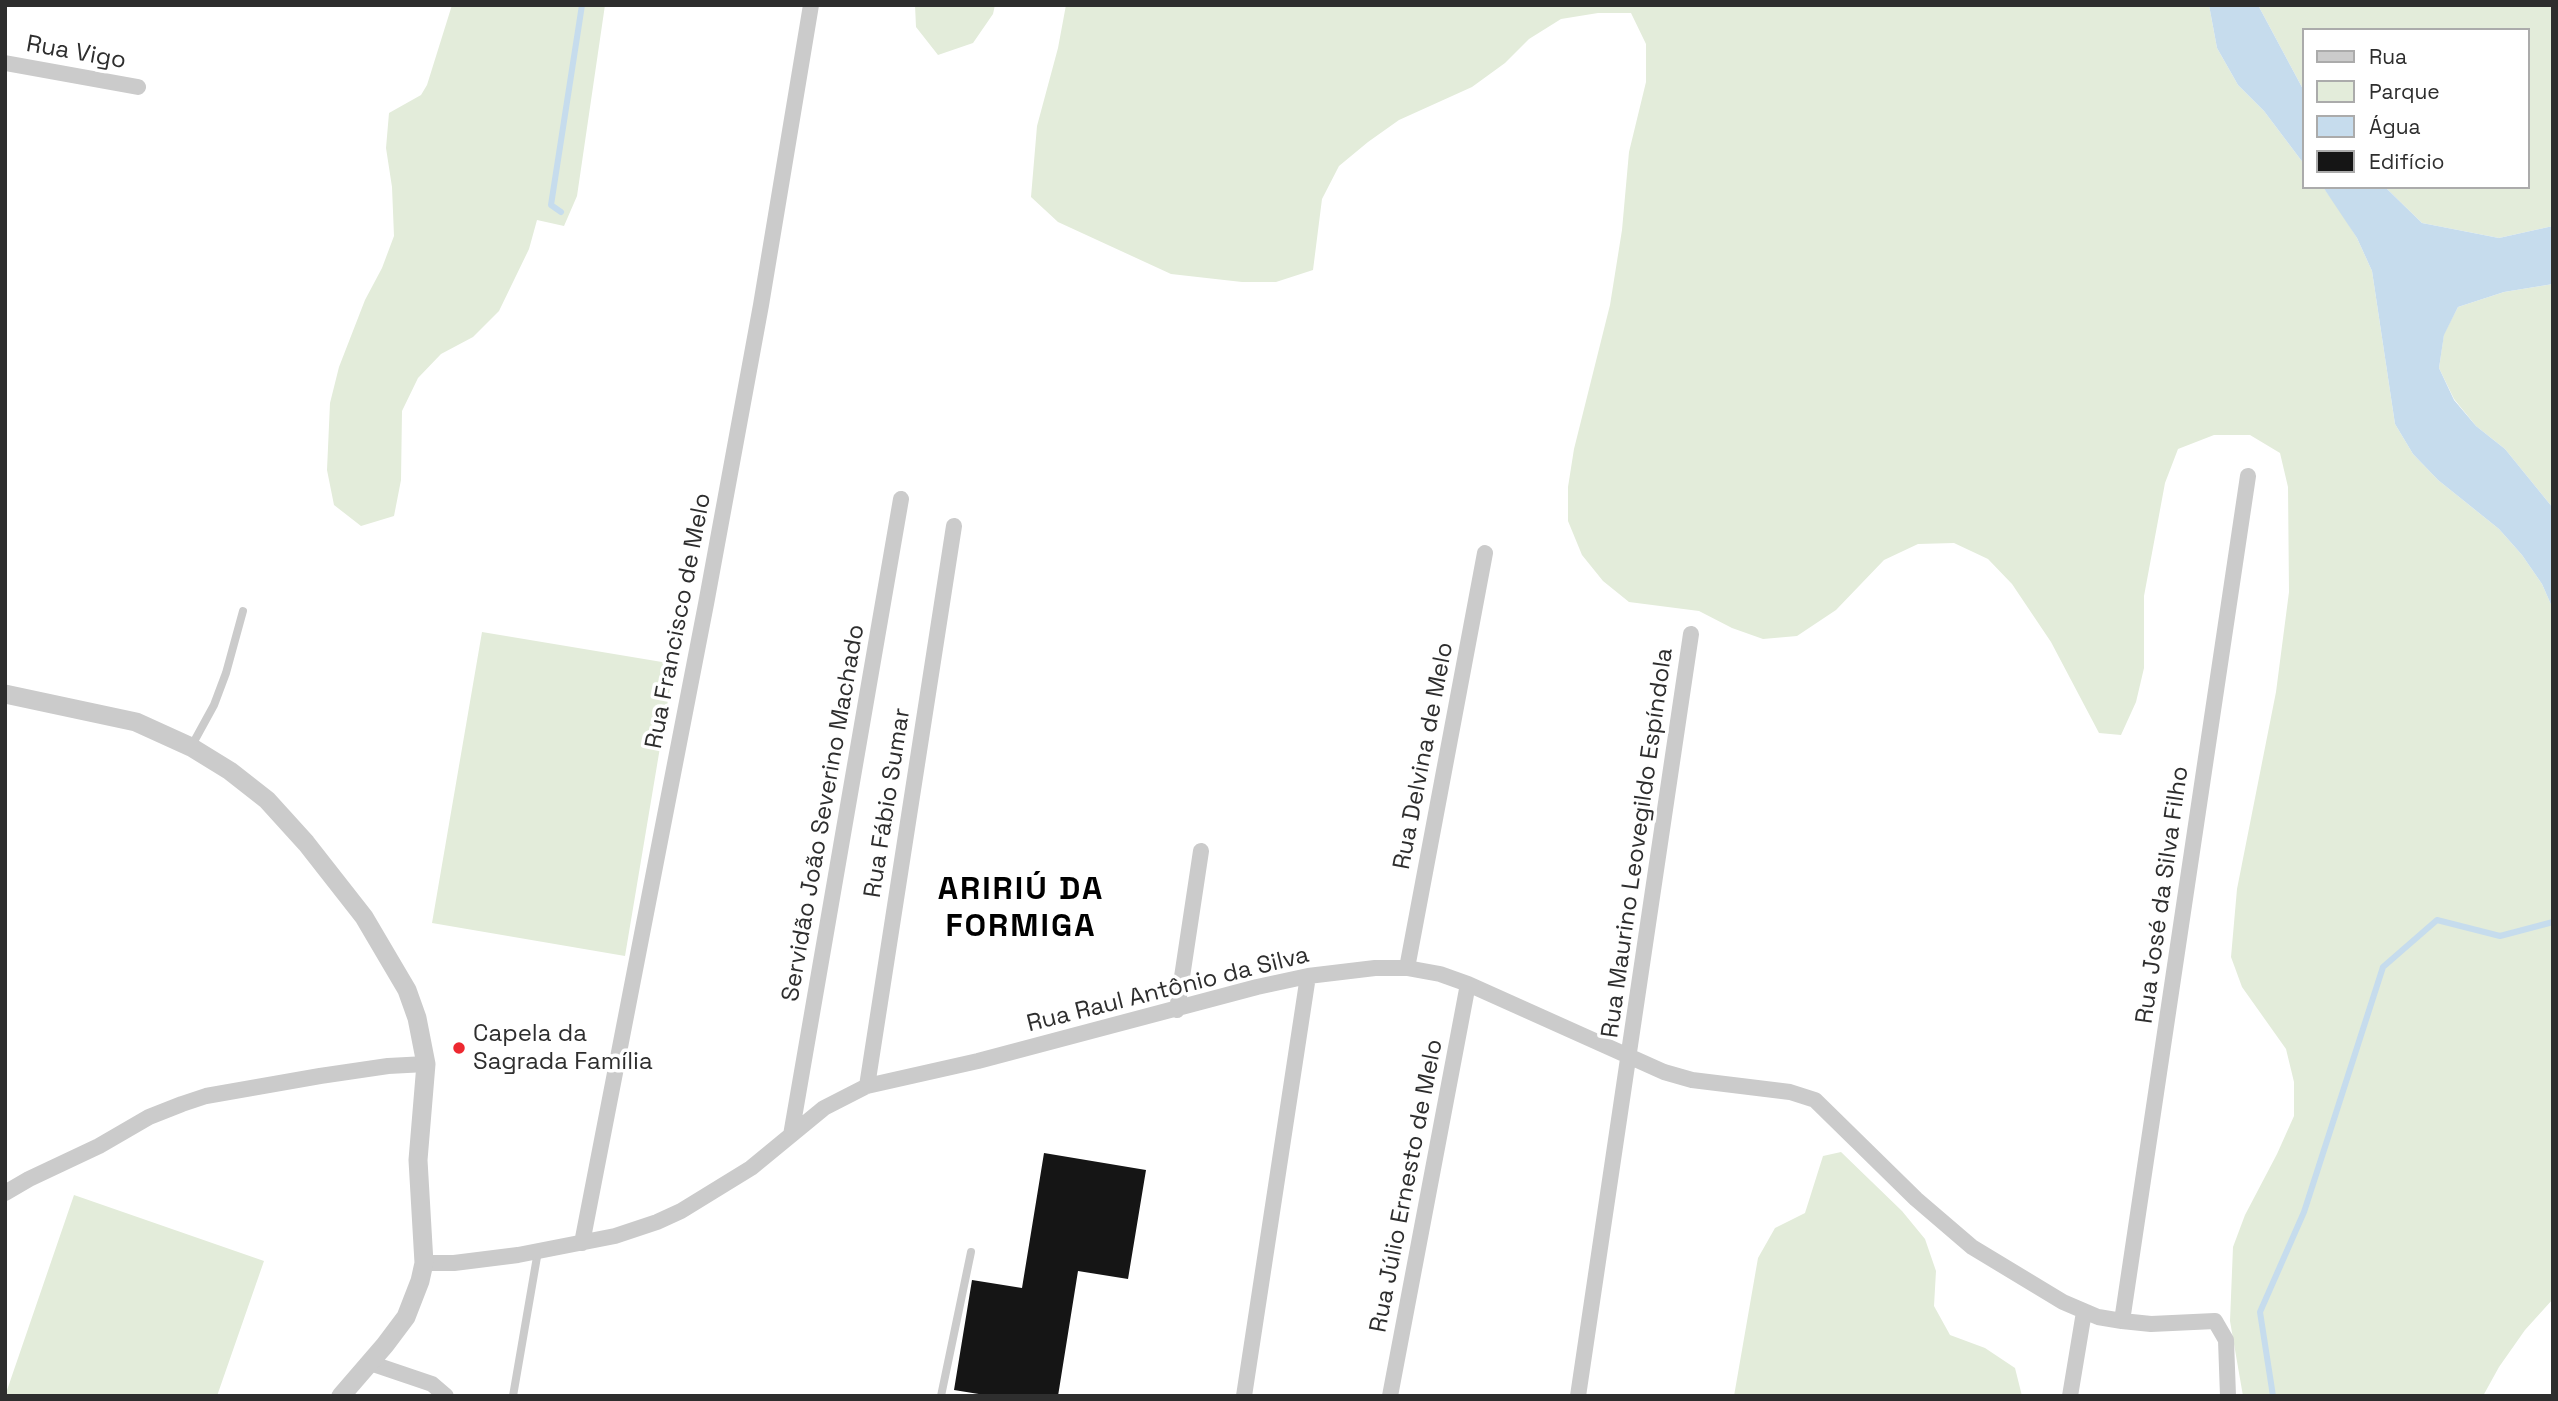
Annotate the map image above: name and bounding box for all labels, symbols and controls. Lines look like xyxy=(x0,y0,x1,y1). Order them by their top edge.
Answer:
legend xyxy=(2302,28,2530,189)
street label: Rua Vigo xyxy=(24,30,128,76)
text: Rua xyxy=(2369,43,2407,70)
text: Parque xyxy=(2369,78,2440,105)
text: Água xyxy=(2369,113,2421,140)
text: Edifício xyxy=(2369,148,2445,175)
street label: Rua Francisco de Melo xyxy=(640,491,718,751)
street label: Servidão João Severino Machado xyxy=(777,622,871,1004)
street label: Rua Delvina de Melo xyxy=(1388,640,1460,872)
street label: Rua Maurino Leovegildo Espíndola xyxy=(1596,646,1680,1040)
street label: Rua Fábio Sumar xyxy=(859,706,917,900)
street label: Rua José da Silva Filho xyxy=(2131,764,2195,1026)
district label: ARIRIÚ DA FORMIGA xyxy=(939,871,1103,946)
street label: Rua Raul Antônio da Silva xyxy=(1024,941,1312,1039)
place label: Capela da Sagrada Família xyxy=(473,1020,653,1076)
street label: Rua Júlio Ernesto de Melo xyxy=(1364,1037,1450,1335)
marker: Capela da Sagrada Família xyxy=(451,1040,467,1056)

